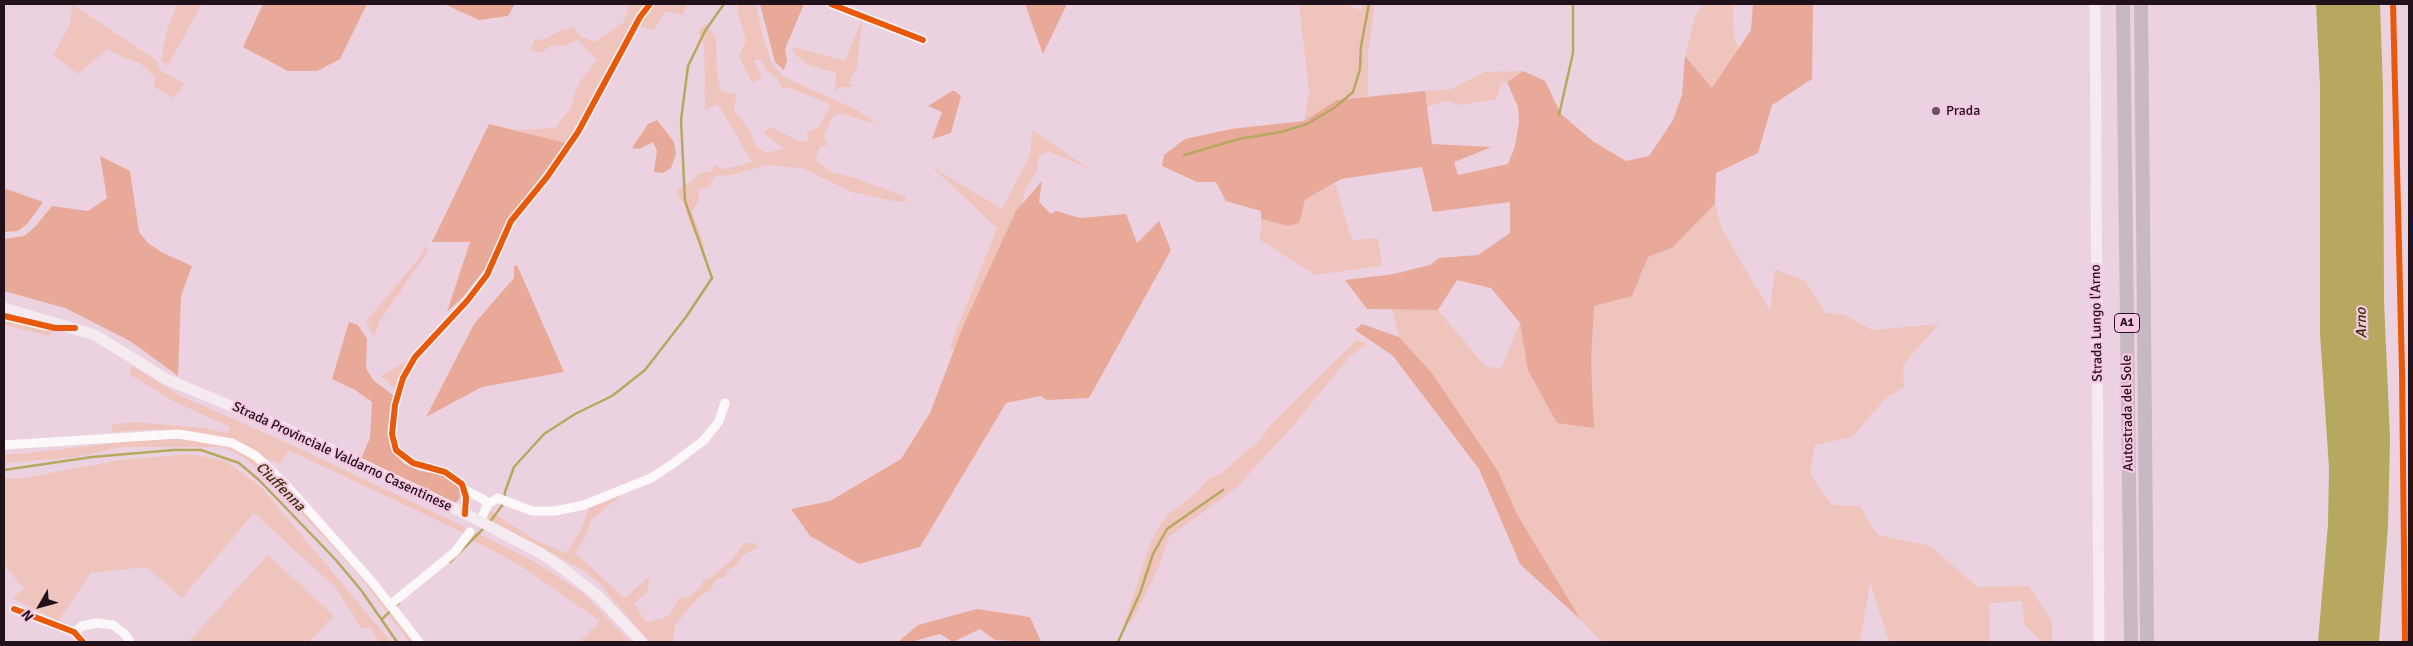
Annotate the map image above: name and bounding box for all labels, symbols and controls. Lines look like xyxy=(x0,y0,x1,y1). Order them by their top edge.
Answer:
place label: Prada xyxy=(1946,103,1980,119)
marker: Prada xyxy=(1930,105,1942,117)
street label: Strada Lungo l'Arno xyxy=(2088,264,2106,382)
water label: Arno xyxy=(2353,308,2371,338)
road number: A1 xyxy=(2114,314,2140,332)
street label: Autostrada del Sole xyxy=(2119,355,2137,471)
street label: Strada Provinciale Valdarno Casentinese xyxy=(229,399,455,515)
water label: Ciuffenna xyxy=(252,459,308,515)
north arrow xyxy=(15,581,65,631)
text: N xyxy=(18,606,37,625)

